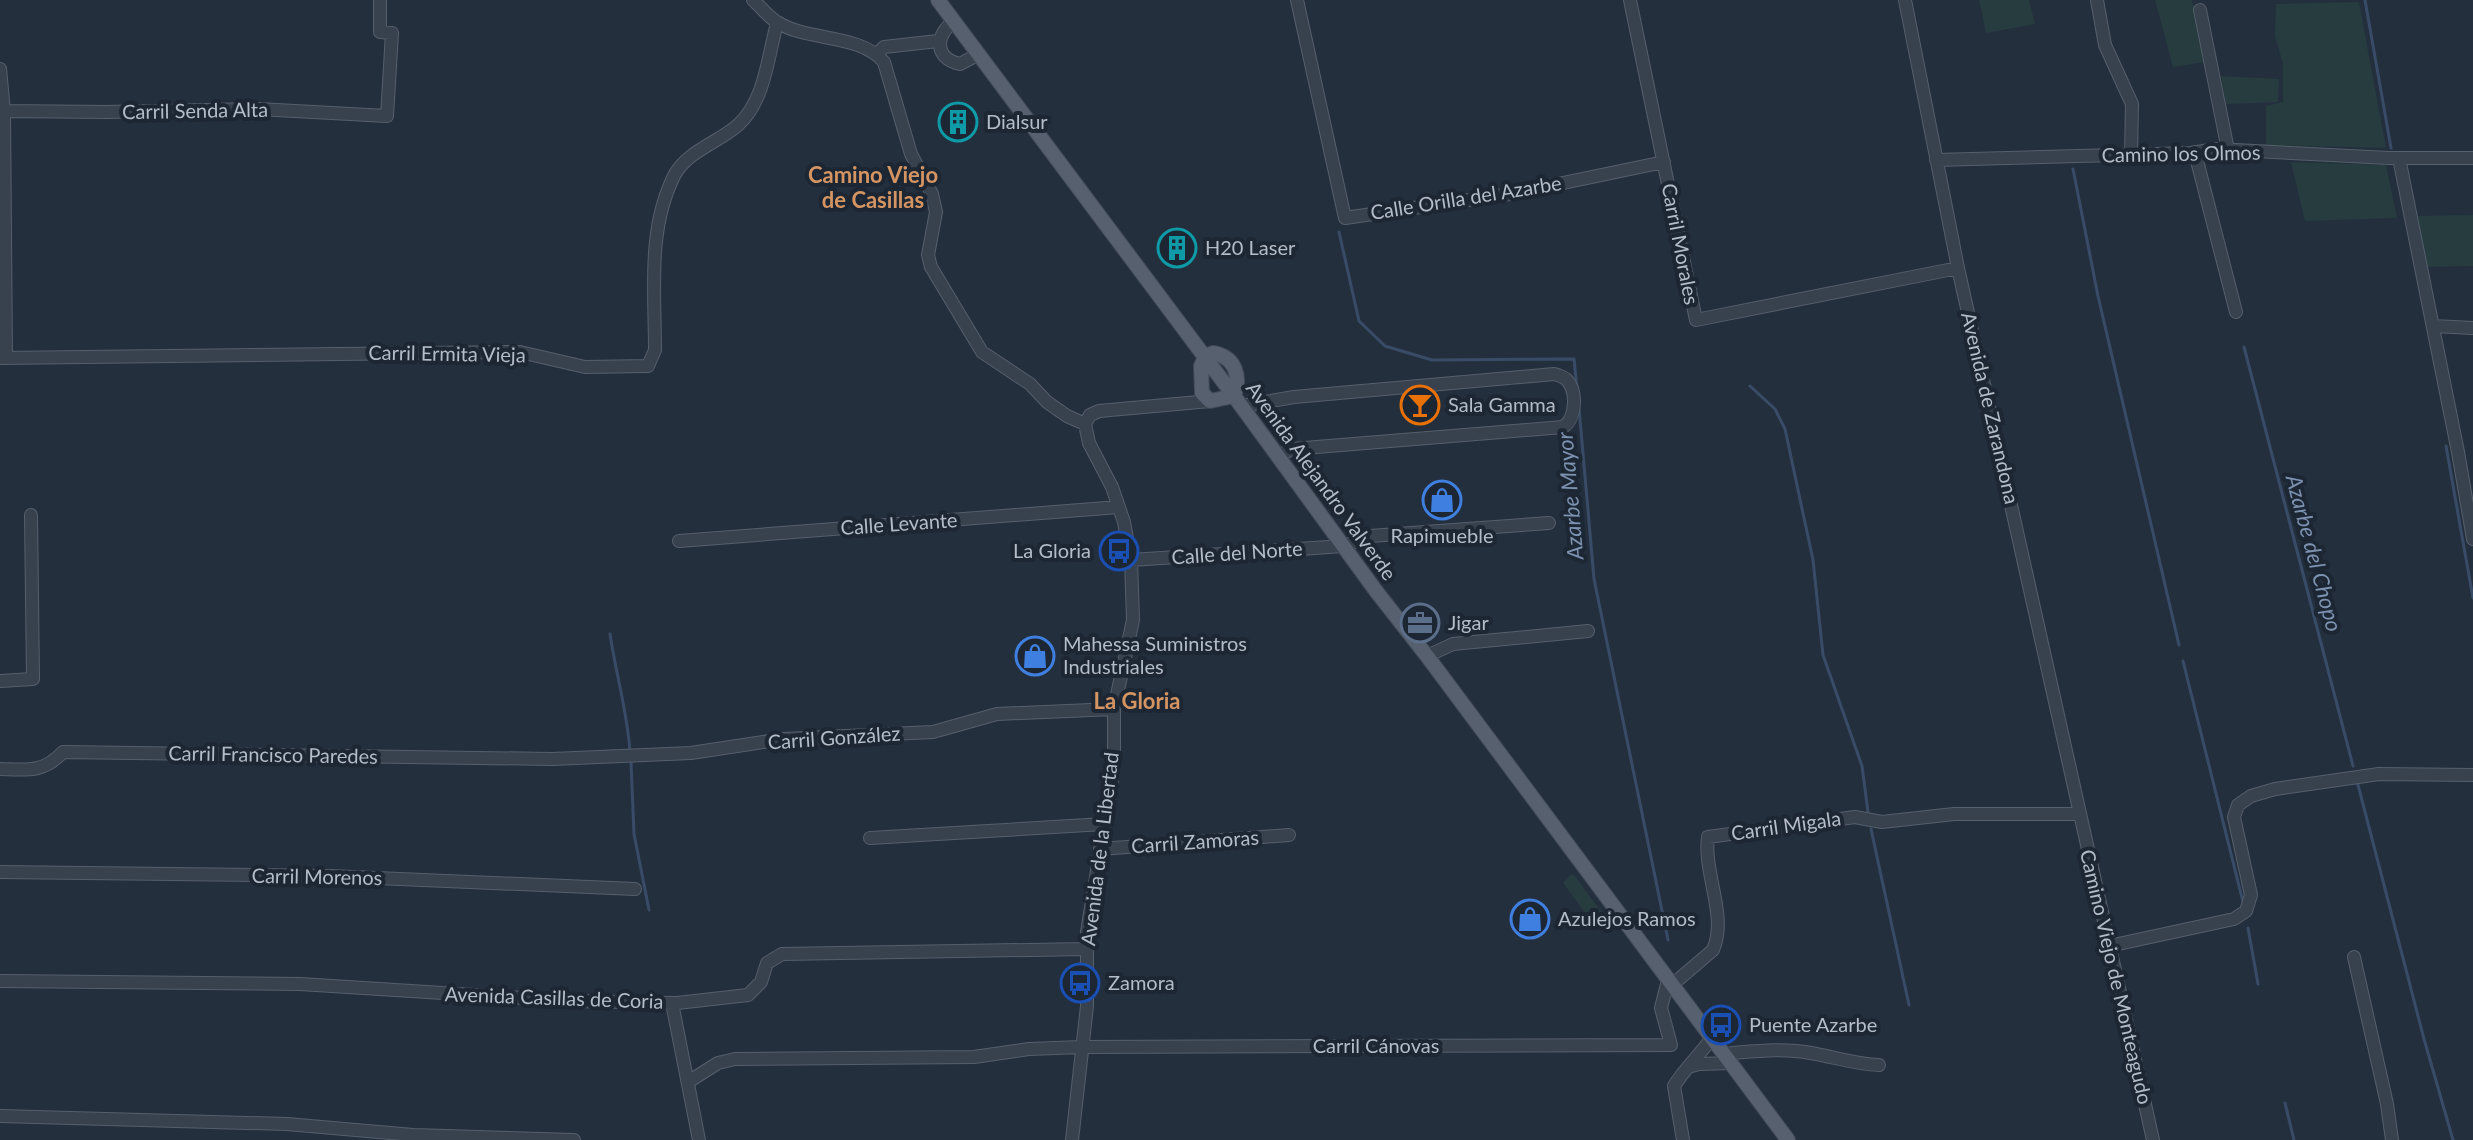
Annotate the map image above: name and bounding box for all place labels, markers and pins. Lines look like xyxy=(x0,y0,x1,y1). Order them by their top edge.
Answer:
building icon: Dialsur xyxy=(937,101,979,143)
place label: Dialsur xyxy=(986,109,1048,133)
building icon: H20 Laser xyxy=(1156,227,1198,269)
place label: H20 Laser xyxy=(1205,235,1296,259)
bar icon: Sala Gamma xyxy=(1399,384,1441,426)
place label: Sala Gamma xyxy=(1448,392,1556,416)
shop icon: Rapimueble xyxy=(1421,479,1463,521)
place label: Rapimueble xyxy=(1391,523,1493,547)
bus stop icon: La Gloria xyxy=(1098,530,1140,572)
place label: La Gloria xyxy=(1013,538,1091,562)
office icon: Jigar xyxy=(1399,602,1441,644)
place label: Jigar xyxy=(1448,610,1489,634)
place label: Mahessa Suministros Industriales xyxy=(1063,631,1247,678)
shop icon: Mahessa Suministros Industriales xyxy=(1014,635,1056,677)
shop icon: Azulejos Ramos xyxy=(1509,898,1551,940)
place label: Azulejos Ramos xyxy=(1558,906,1696,930)
bus stop icon: Zamora xyxy=(1059,962,1101,1004)
place label: Zamora xyxy=(1108,970,1175,994)
bus stop icon: Puente Azarbe xyxy=(1700,1004,1742,1046)
place label: Puente Azarbe xyxy=(1749,1012,1877,1036)

